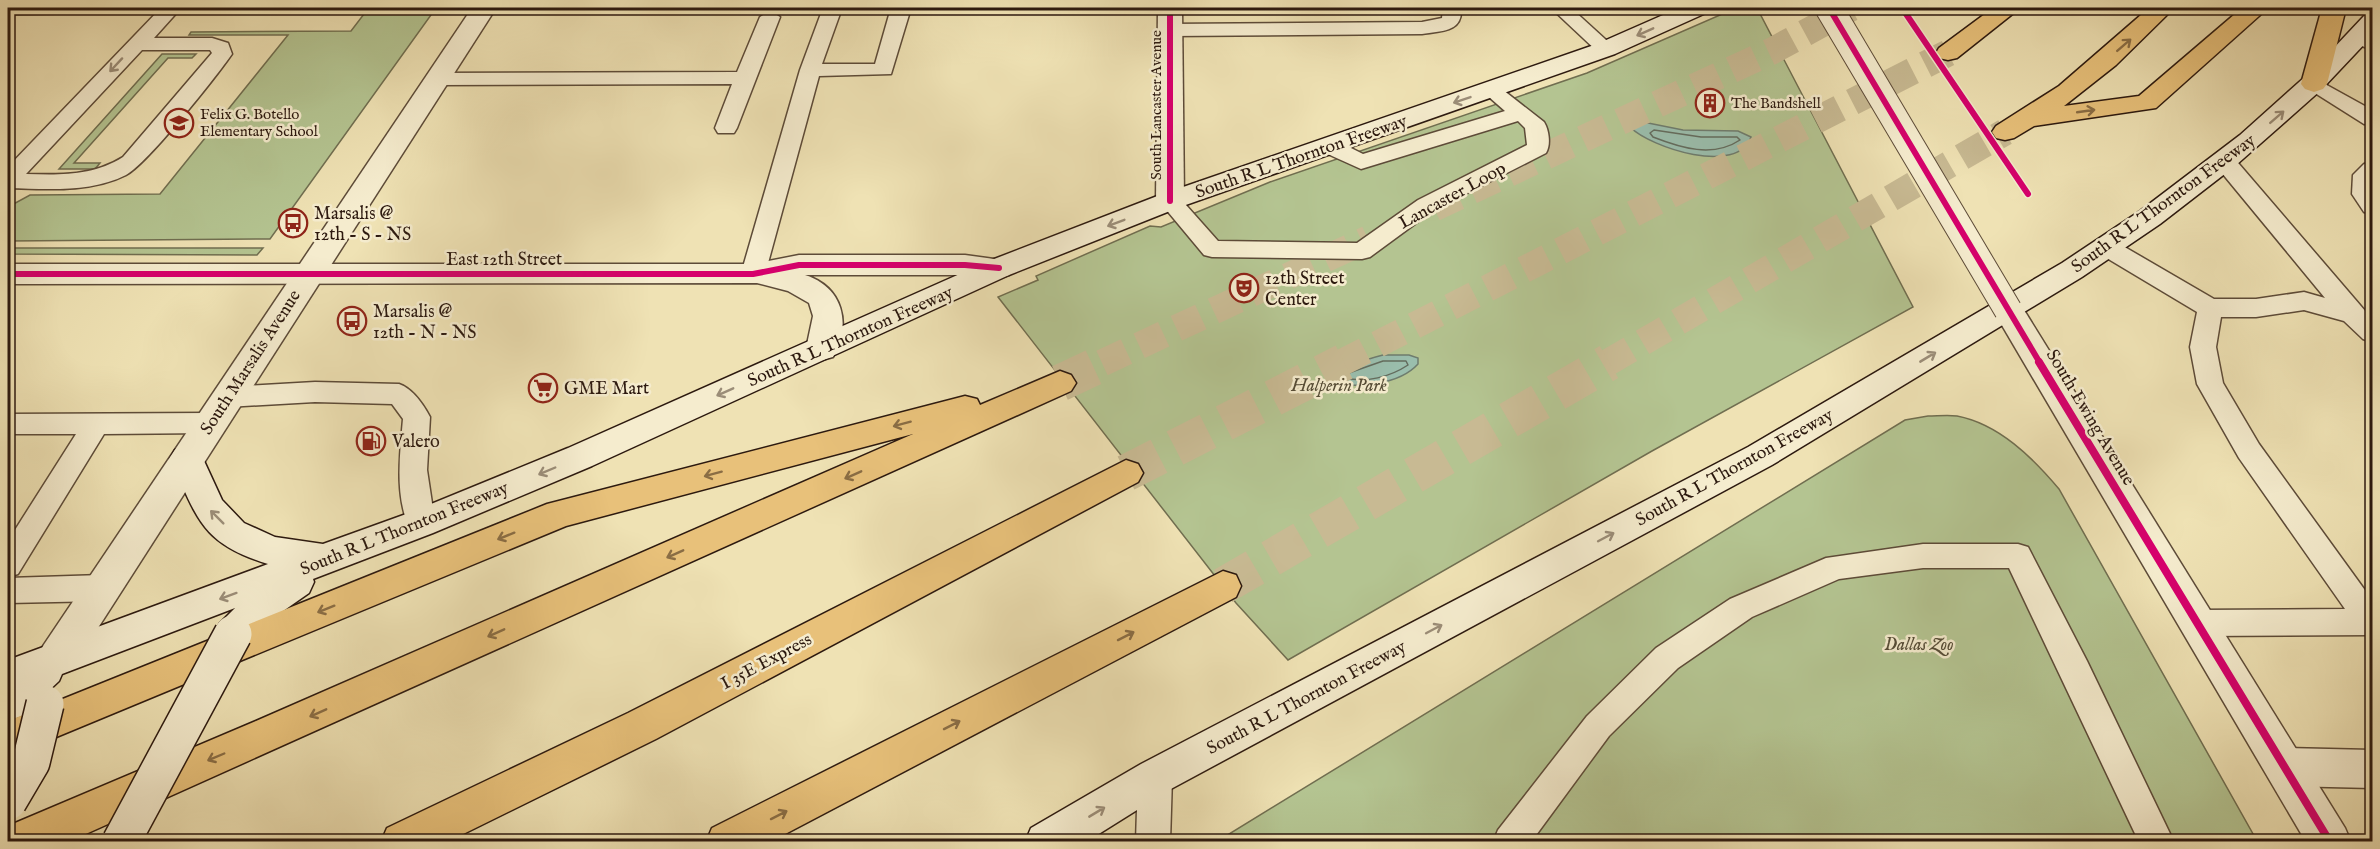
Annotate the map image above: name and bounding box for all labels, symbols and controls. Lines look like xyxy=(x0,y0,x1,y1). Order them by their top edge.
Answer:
one-way arrow xyxy=(1636,27,1654,38)
street label: South Lancaster Avenue xyxy=(1147,30,1166,180)
one-way arrow xyxy=(2116,38,2131,52)
one-way arrow xyxy=(109,58,123,73)
building icon: The Bandshell xyxy=(1694,87,1726,119)
place label: The Bandshell xyxy=(1731,94,1822,113)
one-way arrow xyxy=(1453,95,1472,106)
place label: Felix G. Botello Elementary School xyxy=(200,105,319,141)
one-way arrow xyxy=(2076,106,2096,117)
school or university icon: Felix G. Botello Elementary School xyxy=(163,107,195,139)
street label: South R L Thornton Freeway xyxy=(1193,110,1411,205)
one-way arrow xyxy=(2269,110,2284,124)
street label: South R L Thornton Freeway xyxy=(2067,129,2261,279)
street label: Lancaster Loop xyxy=(1395,157,1511,235)
place label: Marsalis @ 12th - S - NS xyxy=(314,203,411,247)
bus stop icon: Marsalis @ 12th - S - NS xyxy=(277,207,309,239)
one-way arrow xyxy=(1107,218,1126,229)
street label: East 12th Street xyxy=(446,249,562,272)
place label: 12th Street Center xyxy=(1265,268,1345,312)
theatre icon: 12th Street Center xyxy=(1228,272,1260,304)
street label: South R L Thornton Freeway xyxy=(744,282,957,393)
street label: South Marsalis Avenue xyxy=(196,286,307,440)
place label: Marsalis @ 12th - N - NS xyxy=(373,301,477,345)
bus stop icon: Marsalis @ 12th - N - NS xyxy=(336,305,368,337)
street label: South Ewing Avenue xyxy=(2040,345,2139,490)
one-way arrow xyxy=(1919,351,1936,363)
supermarket icon: GME Mart xyxy=(527,372,559,404)
park label: Halperin Park xyxy=(1290,375,1387,398)
place label: GME Mart xyxy=(564,378,649,401)
one-way arrow xyxy=(717,387,735,398)
street label: South R L Thornton Freeway xyxy=(1632,404,1838,532)
one-way arrow xyxy=(892,419,911,431)
fuel station icon: Valero xyxy=(355,425,387,457)
place label: Valero xyxy=(391,431,440,454)
one-way arrow xyxy=(538,466,557,477)
one-way arrow xyxy=(704,468,723,480)
one-way arrow xyxy=(844,469,862,481)
street label: South R L Thornton Freeway xyxy=(297,477,512,582)
one-way arrow xyxy=(210,510,225,524)
one-way arrow xyxy=(498,531,516,542)
one-way arrow xyxy=(1597,531,1615,543)
one-way arrow xyxy=(666,549,684,560)
one-way arrow xyxy=(220,591,238,602)
one-way arrow xyxy=(317,604,336,615)
one-way arrow xyxy=(1425,623,1442,635)
one-way arrow xyxy=(488,628,506,640)
street label: I 35E Express xyxy=(717,629,816,696)
one-way arrow xyxy=(1116,630,1134,641)
park label: Dallas Zoo xyxy=(1884,634,1954,657)
street label: South R L Thornton Freeway xyxy=(1203,636,1410,761)
one-way arrow xyxy=(310,707,328,719)
one-way arrow xyxy=(943,719,961,731)
one-way arrow xyxy=(207,752,226,763)
one-way arrow xyxy=(1088,805,1105,817)
one-way arrow xyxy=(769,809,787,820)

